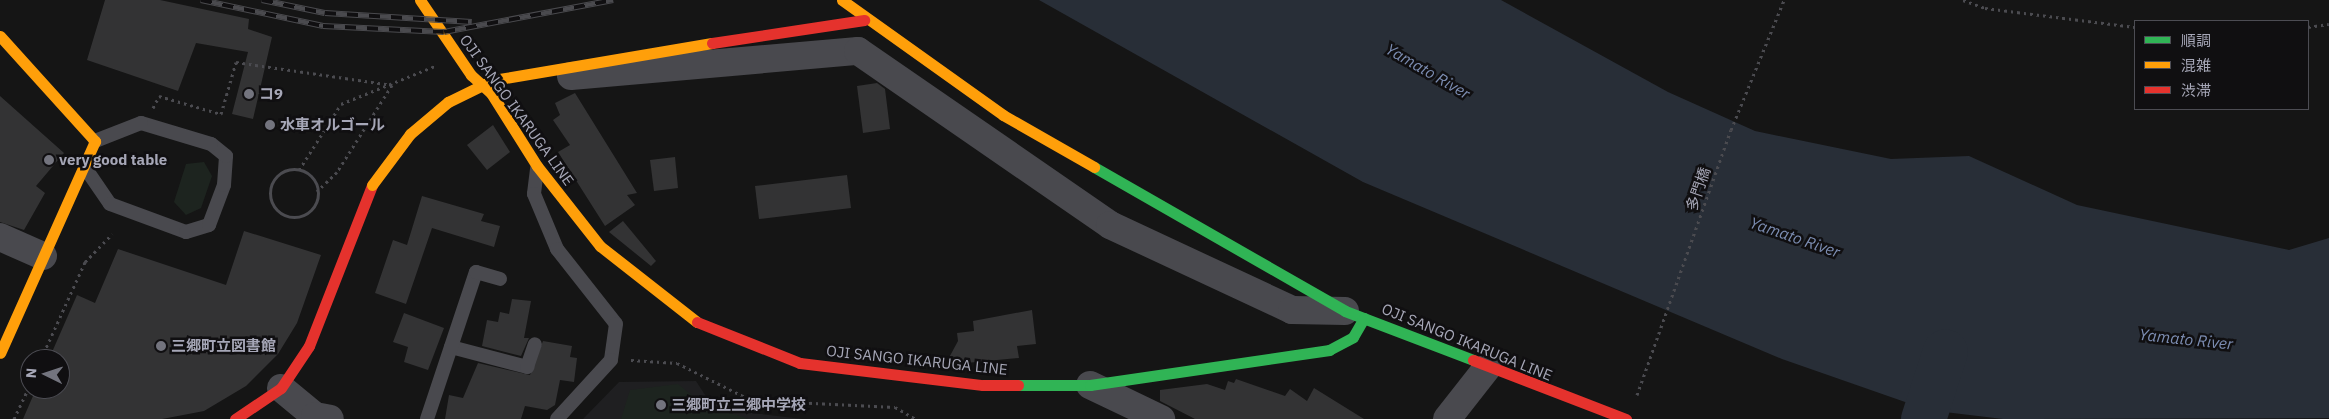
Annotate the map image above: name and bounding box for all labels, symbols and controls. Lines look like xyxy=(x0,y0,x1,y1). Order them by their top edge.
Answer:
legend xyxy=(2134,20,2309,110)
street label: OJI SANGO IKARUGA LINE xyxy=(456,31,578,189)
text: 順調 xyxy=(2181,31,2211,50)
water label: Yamato River xyxy=(1382,39,1474,103)
text: 混雑 xyxy=(2181,56,2211,75)
text: 渋滞 xyxy=(2181,81,2211,100)
place label: コ9 xyxy=(259,85,283,103)
marker: コ9 xyxy=(243,88,255,100)
place label: 水車オルゴール xyxy=(280,116,385,134)
marker: 水車オルゴール xyxy=(264,119,276,131)
place label: very good table xyxy=(59,151,167,169)
marker: very good table xyxy=(43,154,55,166)
street label: 多門橋 xyxy=(1682,165,1714,213)
water label: Yamato River xyxy=(1747,213,1843,261)
street label: OJI SANGO IKARUGA LINE xyxy=(1379,300,1555,384)
water label: Yamato River xyxy=(2138,325,2234,353)
place label: 三郷町立図書館 xyxy=(171,337,276,355)
marker: 三郷町立図書館 xyxy=(155,340,167,352)
street label: OJI SANGO IKARUGA LINE xyxy=(825,342,1009,378)
north arrow xyxy=(20,349,70,399)
text: N xyxy=(22,367,40,379)
place label: 三郷町立三郷中学校 xyxy=(671,396,806,414)
marker: 三郷町立三郷中学校 xyxy=(655,399,667,411)

